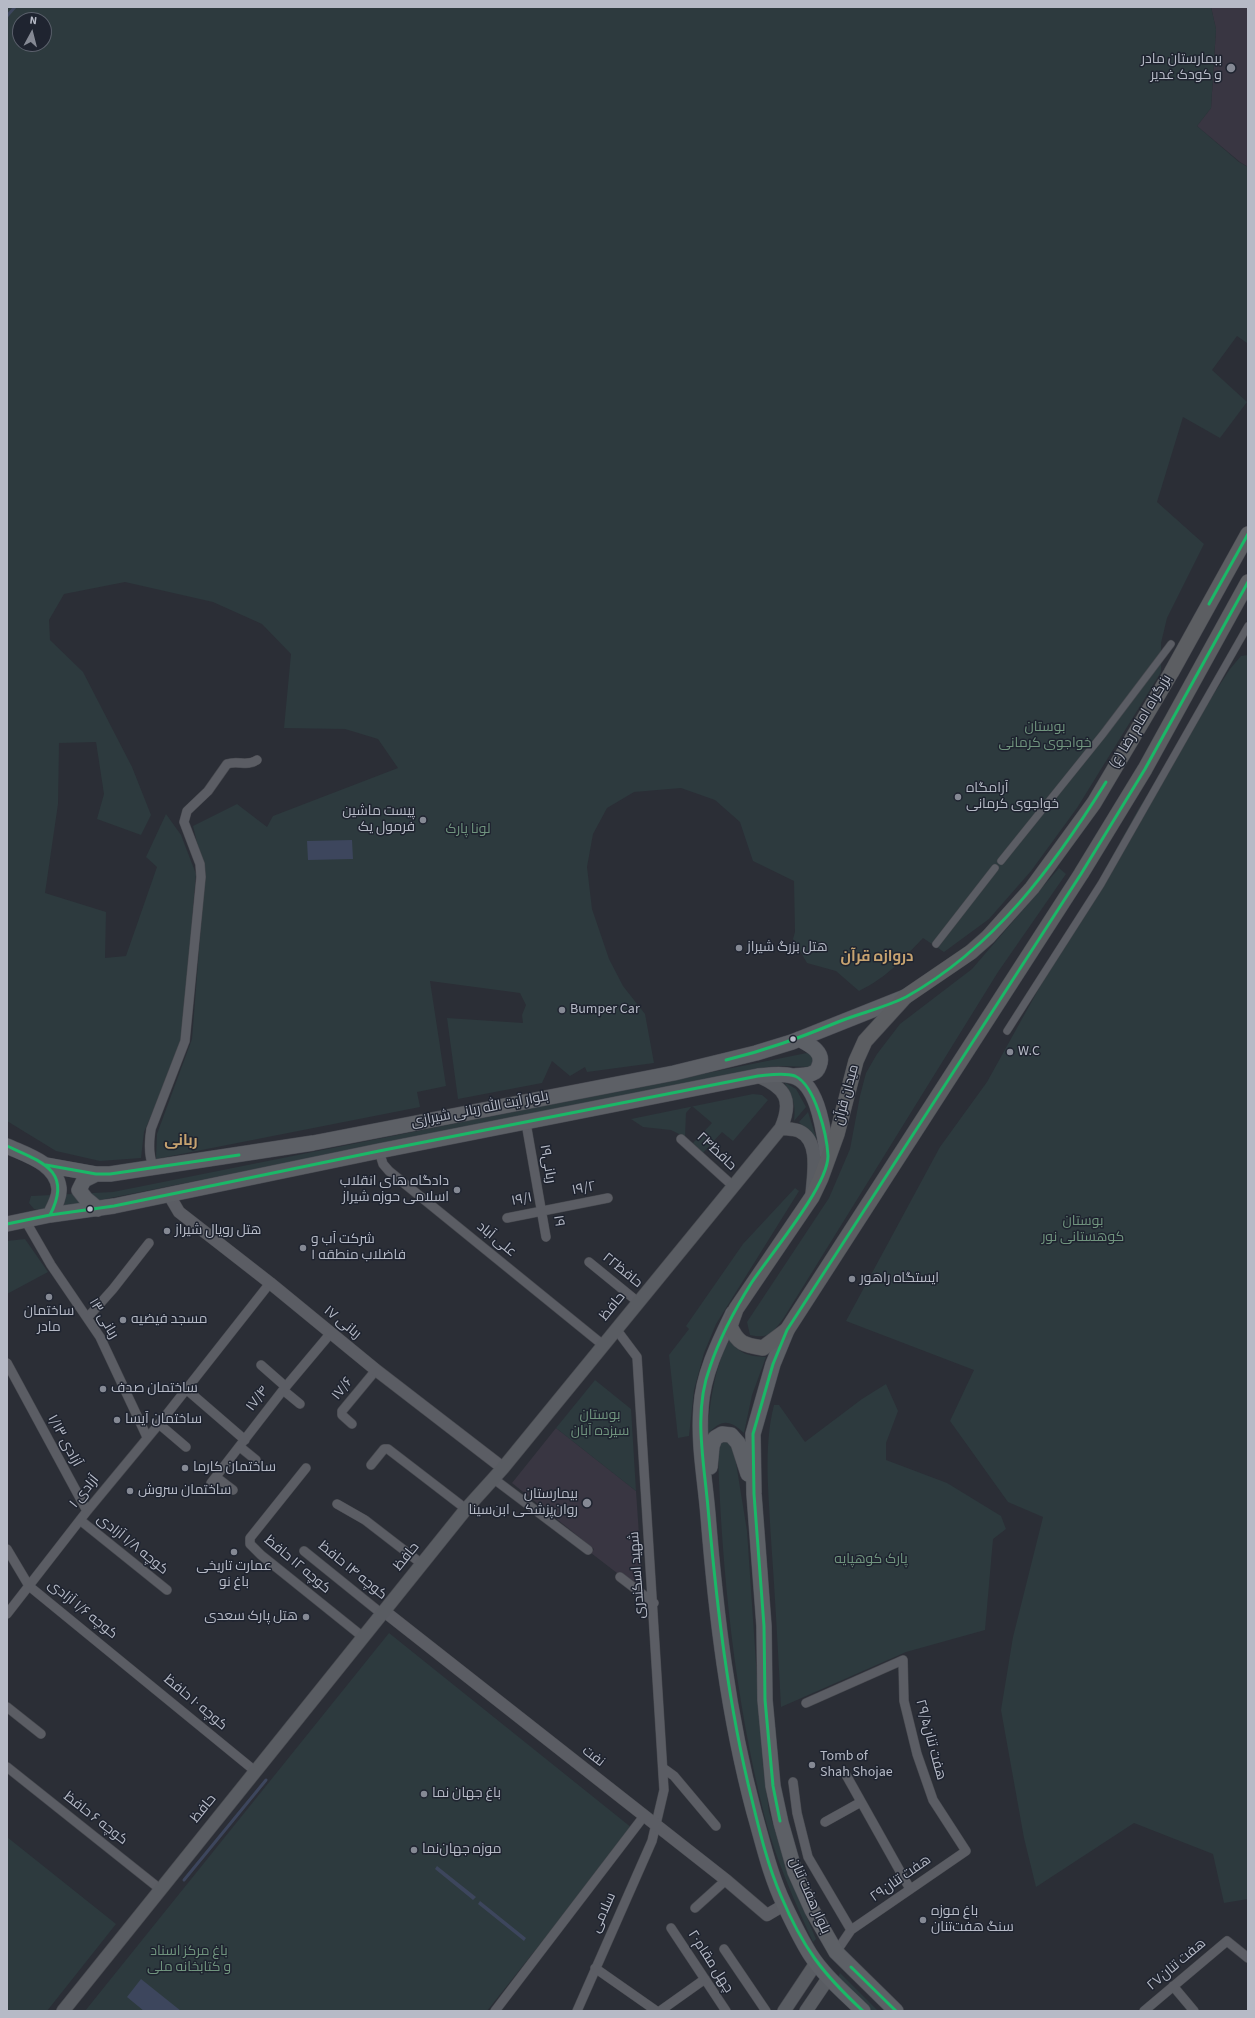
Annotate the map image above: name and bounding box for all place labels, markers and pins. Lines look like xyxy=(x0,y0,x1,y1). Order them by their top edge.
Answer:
place label: ببمارستان مادر و کودک غدیر xyxy=(1141,52,1222,84)
marker: ببمارستان مادر و کودک غدیر xyxy=(1225,62,1237,74)
place label: آرامگاه خواجوی کرمانی xyxy=(966,781,1059,814)
marker: آرامگاه خواجوی کرمانی xyxy=(953,792,963,802)
place label: پیست ماشین فرمول یک xyxy=(342,804,415,836)
marker: پیست ماشین فرمول یک xyxy=(418,815,428,825)
place label: هتل بزرگ شیراز xyxy=(747,940,828,956)
marker: هتل بزرگ شیراز xyxy=(734,943,744,953)
place label: Bumper Car xyxy=(570,1002,640,1018)
marker: Bumper Car xyxy=(557,1005,567,1015)
unlabelled marker xyxy=(788,1034,798,1044)
place label: W.C xyxy=(1018,1044,1040,1060)
marker: W.C xyxy=(1005,1047,1015,1057)
place label: دادگاه های انقلاب اسلامی حوزه شیراز xyxy=(340,1174,449,1206)
marker: دادگاه های انقلاب اسلامی حوزه شیراز xyxy=(452,1185,462,1195)
unlabelled marker xyxy=(85,1204,95,1214)
place label: هتل رویال شیراز xyxy=(175,1223,261,1239)
marker: هتل رویال شیراز xyxy=(162,1226,172,1236)
place label: شرکت آب و فاضلاب منطقه ۱ xyxy=(311,1232,406,1264)
marker: شرکت آب و فاضلاب منطقه ۱ xyxy=(298,1243,308,1253)
place label: ایستگاه راهور xyxy=(860,1271,939,1287)
marker: ایستگاه راهور xyxy=(847,1274,857,1284)
marker: ساختمان مادر xyxy=(44,1292,54,1302)
place label: ساختمان مادر xyxy=(24,1304,74,1336)
place label: مسجد فیضیه xyxy=(131,1312,208,1328)
marker: مسجد فیضیه xyxy=(118,1315,128,1325)
place label: ساختمان صدف xyxy=(111,1381,198,1397)
marker: ساختمان صدف xyxy=(98,1384,108,1394)
place label: ساختمان آیسا xyxy=(125,1412,202,1428)
marker: ساختمان آیسا xyxy=(112,1415,122,1425)
place label: ساختمان کارما xyxy=(193,1460,276,1476)
marker: ساختمان کارما xyxy=(180,1463,190,1473)
place label: ساختمان سروش xyxy=(138,1483,231,1499)
marker: ساختمان سروش xyxy=(125,1486,135,1496)
place label: بیمارستان روان‌پزشکی ابن‌سینا xyxy=(468,1487,578,1520)
marker: بیمارستان روان‌پزشکی ابن‌سینا xyxy=(581,1497,593,1509)
marker: عمارت تاریخی باغ نو xyxy=(229,1547,239,1557)
place label: عمارت تاریخی باغ نو xyxy=(196,1559,272,1592)
place label: هتل پارک سعدی xyxy=(204,1609,298,1625)
marker: هتل پارک سعدی xyxy=(301,1612,311,1622)
place label: Tomb of Shah Shojae xyxy=(820,1749,893,1782)
marker: Tomb of Shah Shojae xyxy=(807,1760,817,1770)
place label: باغ جهان نما xyxy=(432,1786,501,1802)
marker: باغ جهان نما xyxy=(419,1789,429,1799)
place label: موزه جهان‌نما xyxy=(422,1842,502,1858)
marker: موزه جهان‌نما xyxy=(409,1845,419,1855)
place label: باغ‌ موزه سنگ هفت‌تنان xyxy=(931,1904,1014,1936)
marker: باغ‌ موزه سنگ هفت‌تنان xyxy=(918,1915,928,1925)

